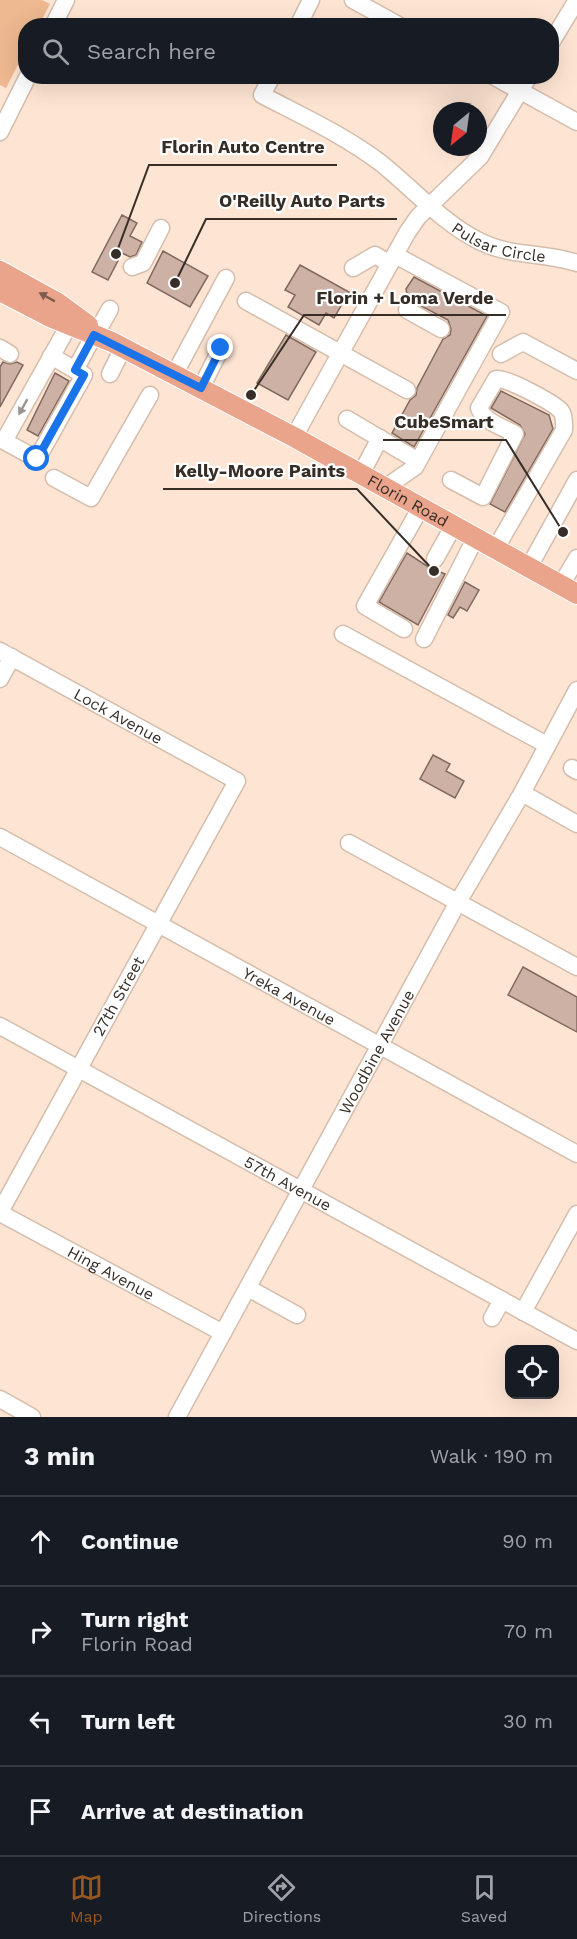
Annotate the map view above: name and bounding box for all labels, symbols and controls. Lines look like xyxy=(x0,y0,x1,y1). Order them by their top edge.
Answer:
search box xyxy=(18,18,559,84)
icon: search xyxy=(39,35,72,68)
text: Search here xyxy=(87,39,216,64)
north arrow xyxy=(433,102,487,156)
callout: Florin Auto Centre xyxy=(149,129,337,165)
text: Florin Auto Centre xyxy=(161,136,325,157)
callout: O'Reilly Auto Parts xyxy=(206,183,397,219)
text: O'Reilly Auto Parts xyxy=(219,190,385,211)
street label: Pulsar Circle xyxy=(448,218,547,266)
callout: Florin + Loma Verde xyxy=(304,279,506,315)
text: Florin + Loma Verde xyxy=(316,287,494,308)
one-way arrow xyxy=(38,292,55,302)
route end xyxy=(207,334,233,360)
one-way arrow xyxy=(18,399,28,416)
callout: CubeSmart xyxy=(383,404,506,440)
text: CubeSmart xyxy=(394,411,494,432)
route start xyxy=(23,445,49,471)
callout: Kelly-Moore Paints xyxy=(163,453,357,489)
text: Kelly-Moore Paints xyxy=(175,460,346,481)
street label: Florin Road xyxy=(364,471,452,531)
street label: Lock Avenue xyxy=(71,684,166,748)
street label: 27th Street xyxy=(89,953,148,1039)
street label: Yreka Avenue xyxy=(239,963,339,1029)
street label: Woodbine Avenue xyxy=(335,986,418,1118)
street label: 57th Avenue xyxy=(241,1152,335,1215)
street label: Hing Avenue xyxy=(64,1242,157,1304)
map controls xyxy=(505,1345,559,1399)
button: locate xyxy=(505,1345,559,1399)
text: 3 min xyxy=(24,1441,95,1471)
text: Walk · 190 m xyxy=(430,1444,553,1468)
icon: ahead xyxy=(24,1525,57,1558)
text: Continue xyxy=(81,1529,179,1554)
text: 90 m xyxy=(502,1529,553,1553)
text: Turn right xyxy=(81,1607,188,1632)
icon: right xyxy=(24,1615,57,1648)
text: 70 m xyxy=(504,1619,553,1643)
text: Florin Road xyxy=(81,1632,193,1656)
icon: left xyxy=(24,1705,57,1738)
text: Turn left xyxy=(81,1709,175,1734)
text: 30 m xyxy=(503,1709,553,1733)
icon: arrive xyxy=(24,1795,57,1828)
text: Arrive at destination xyxy=(81,1799,304,1824)
tab: Map xyxy=(70,1871,103,1926)
tab: Directions xyxy=(242,1871,321,1926)
tab: Saved xyxy=(461,1871,507,1926)

